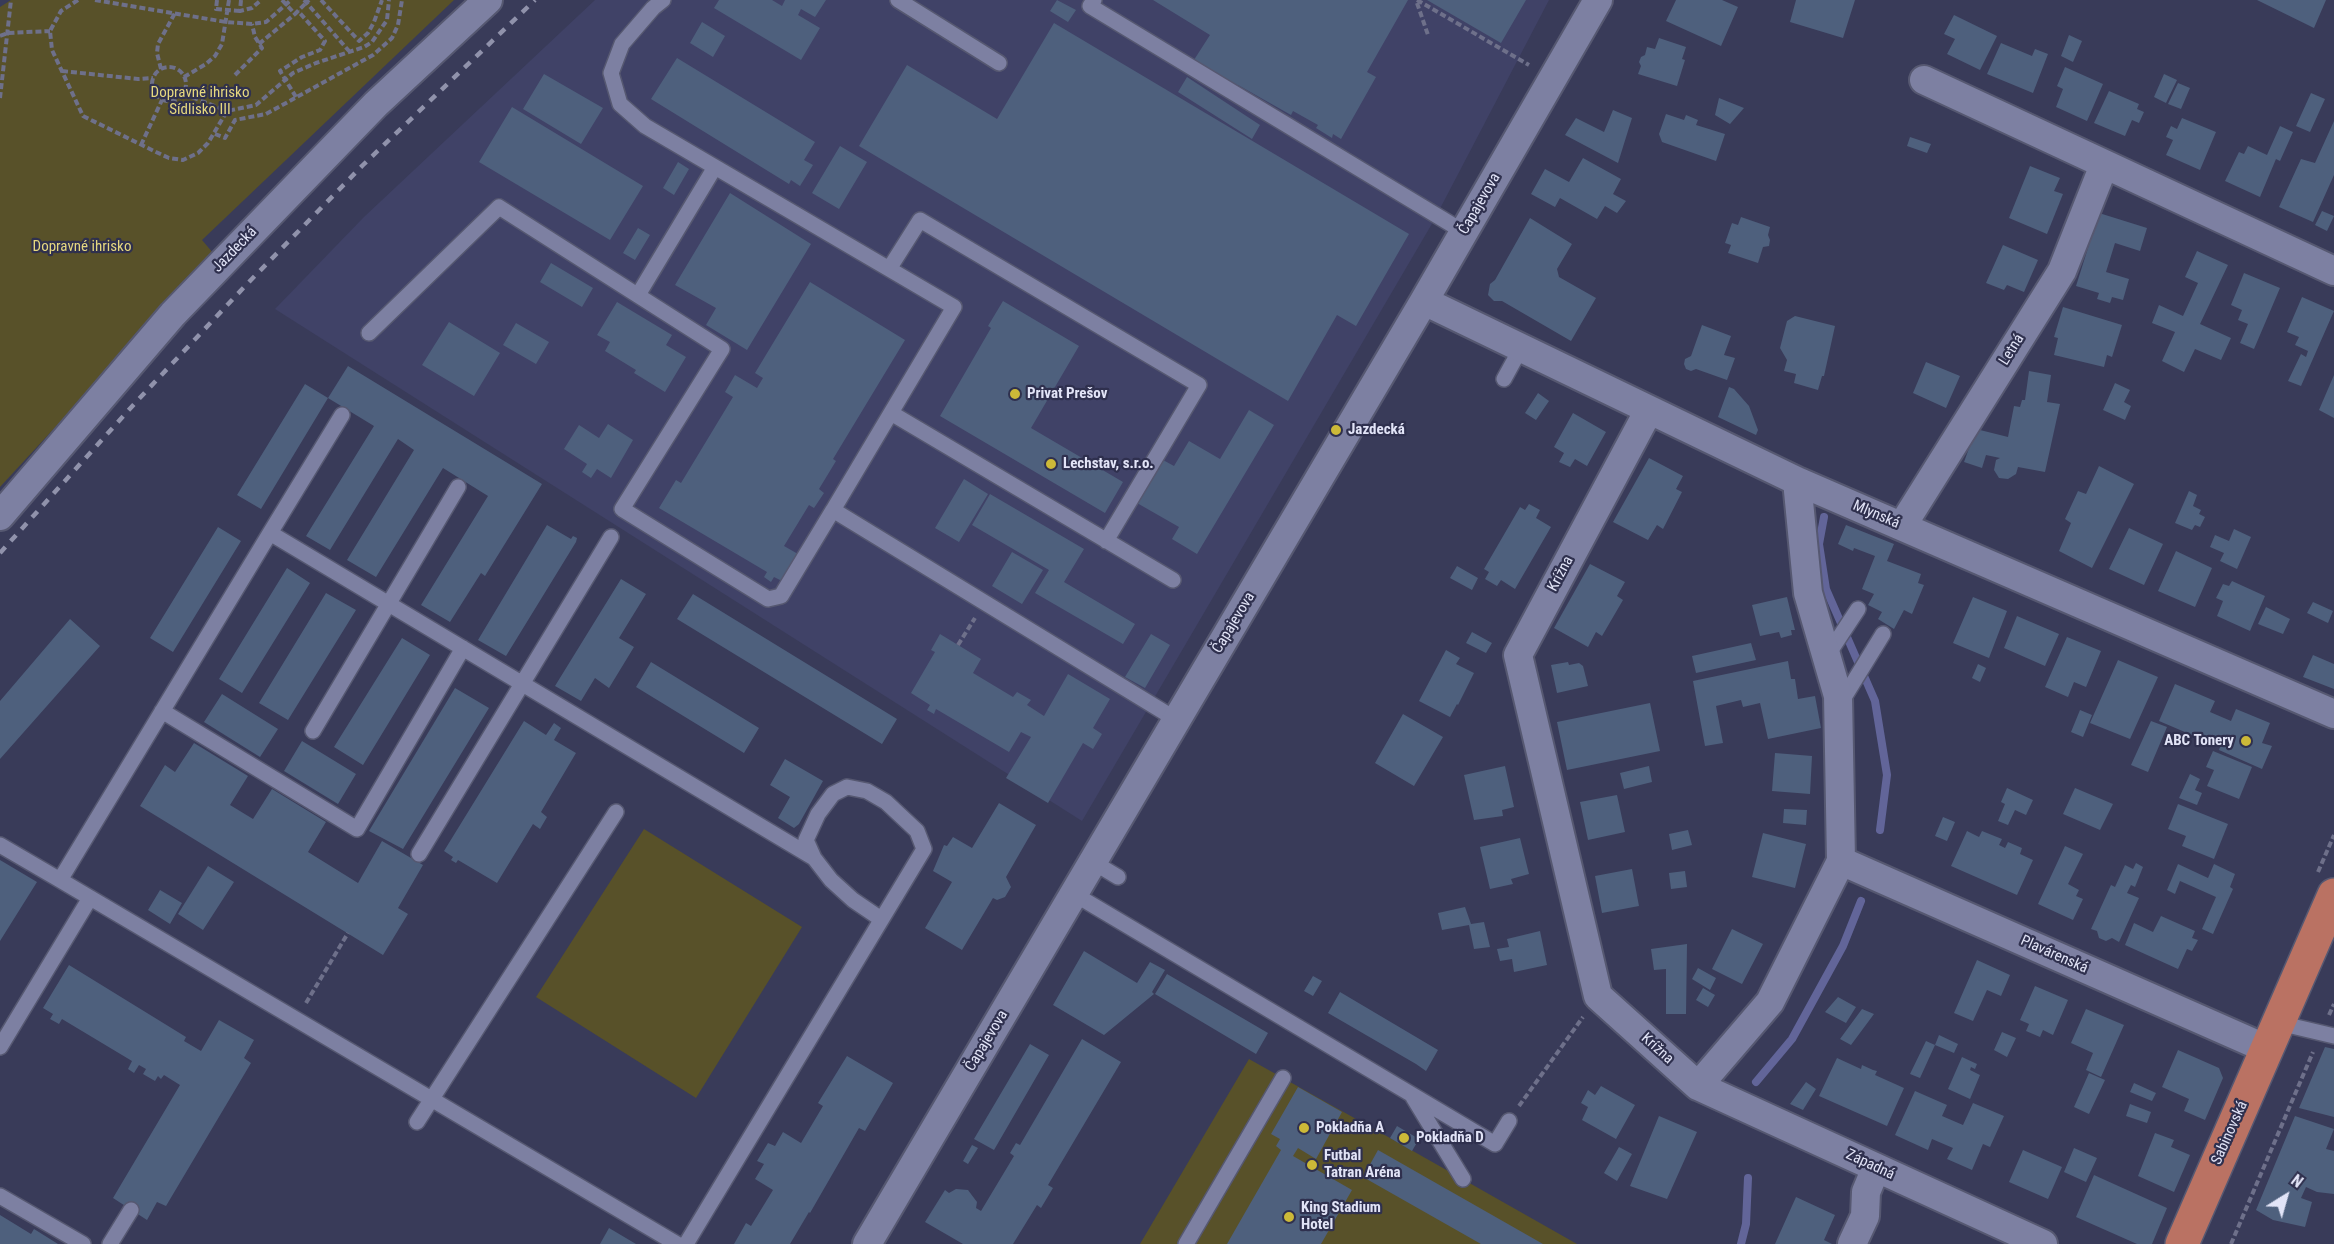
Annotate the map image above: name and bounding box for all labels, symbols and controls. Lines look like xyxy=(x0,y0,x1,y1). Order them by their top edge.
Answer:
park label: Dopravné ihrisko Sídlisko III xyxy=(151,84,249,119)
street label: Čapajevova xyxy=(1455,170,1505,238)
street label: Jazdecká xyxy=(209,224,261,276)
park label: Dopravné ihrisko xyxy=(33,238,131,256)
street label: Letná xyxy=(1996,331,2028,369)
place label: Privat Prešov xyxy=(1027,385,1107,403)
marker: Privat Prešov xyxy=(1008,387,1022,401)
place label: Jazdecká xyxy=(1348,421,1405,439)
marker: Jazdecká xyxy=(1329,423,1343,437)
place label: Lechstav, s.r.o. xyxy=(1063,455,1154,473)
marker: Lechstav, s.r.o. xyxy=(1044,457,1058,471)
street label: Mlynská xyxy=(1850,497,1902,533)
street label: Krížna xyxy=(1544,553,1578,595)
street label: Čapajevova xyxy=(1209,589,1259,657)
place label: ABC Tonery xyxy=(2164,732,2234,750)
marker: ABC Tonery xyxy=(2239,734,2253,748)
street label: Plavárenská xyxy=(2018,932,2090,978)
street label: Čapajevova xyxy=(962,1007,1012,1075)
street label: Krížna xyxy=(1637,1030,1677,1068)
street label: Sabinovská xyxy=(2208,1098,2252,1168)
place label: Pokladňa A xyxy=(1316,1119,1384,1137)
marker: Pokladňa A xyxy=(1297,1121,1311,1135)
place label: Pokladňa D xyxy=(1416,1129,1484,1147)
marker: Pokladňa D xyxy=(1397,1131,1411,1145)
street label: Západná xyxy=(1843,1146,1897,1184)
place label: Futbal Tatran Aréna xyxy=(1324,1147,1401,1182)
marker: Futbal Tatran Aréna xyxy=(1305,1158,1319,1172)
north arrow xyxy=(2256,1166,2316,1226)
text: N xyxy=(2287,1171,2307,1192)
place label: King Stadium Hotel xyxy=(1301,1199,1381,1234)
marker: King Stadium Hotel xyxy=(1282,1210,1296,1224)

